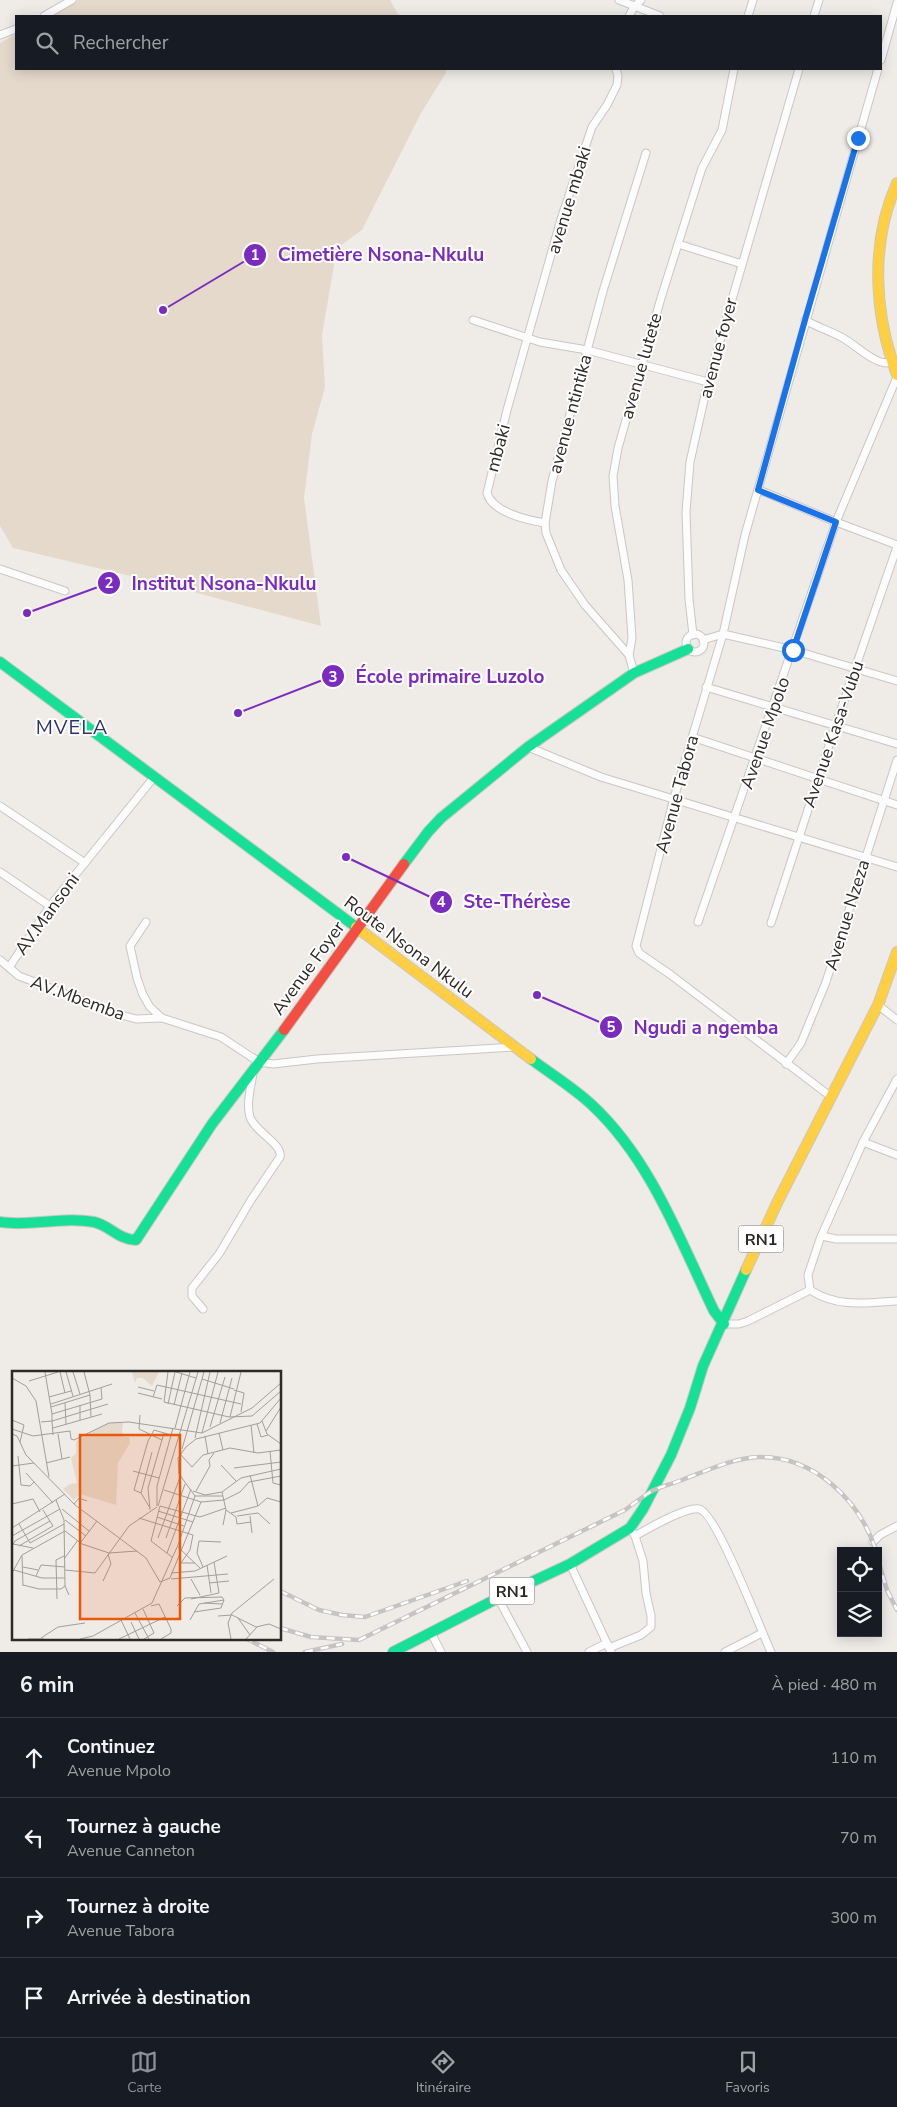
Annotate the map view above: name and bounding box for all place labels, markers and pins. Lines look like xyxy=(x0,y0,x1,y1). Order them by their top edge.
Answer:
callout: Cimetière Nsona-Nkulu xyxy=(242,238,494,272)
callout: Institut Nsona-Nkulu xyxy=(97,566,327,600)
callout: École primaire Luzolo xyxy=(321,659,555,693)
callout: Ste-Thérèse xyxy=(428,885,581,919)
callout: Ngudi a ngemba xyxy=(598,1010,788,1044)

